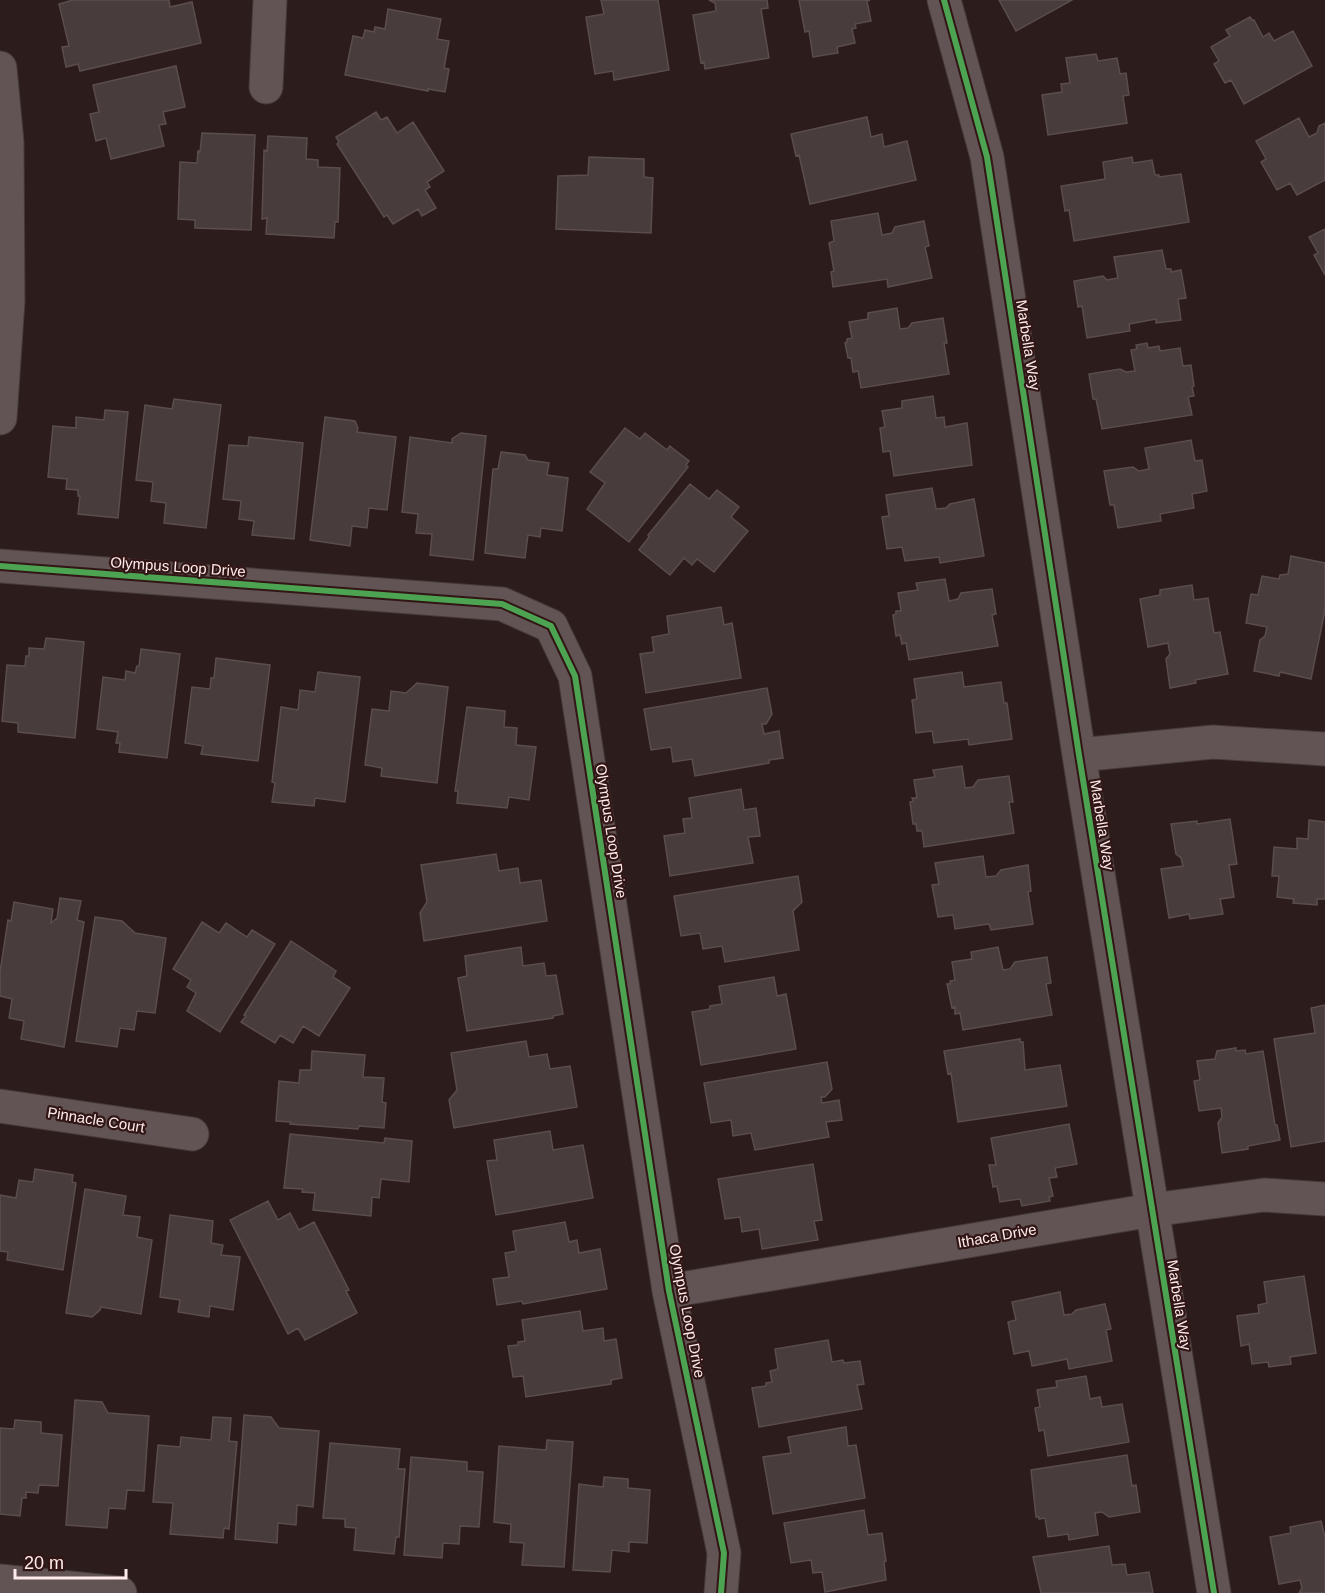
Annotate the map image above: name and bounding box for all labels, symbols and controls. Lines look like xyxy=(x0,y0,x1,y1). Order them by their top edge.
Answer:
street label: Marbella Way xyxy=(1013,299,1044,392)
street label: Olympus Loop Drive xyxy=(110,553,246,580)
street label: Olympus Loop Drive xyxy=(592,762,631,899)
street label: Marbella Way xyxy=(1087,779,1118,872)
street label: Pinnacle Court xyxy=(46,1103,147,1136)
street label: Ithaca Drive xyxy=(956,1220,1038,1251)
street label: Olympus Loop Drive xyxy=(666,1243,709,1379)
street label: Marbella Way xyxy=(1164,1259,1195,1352)
scale bar xyxy=(15,1542,126,1580)
text: 20 m xyxy=(24,1553,64,1573)

